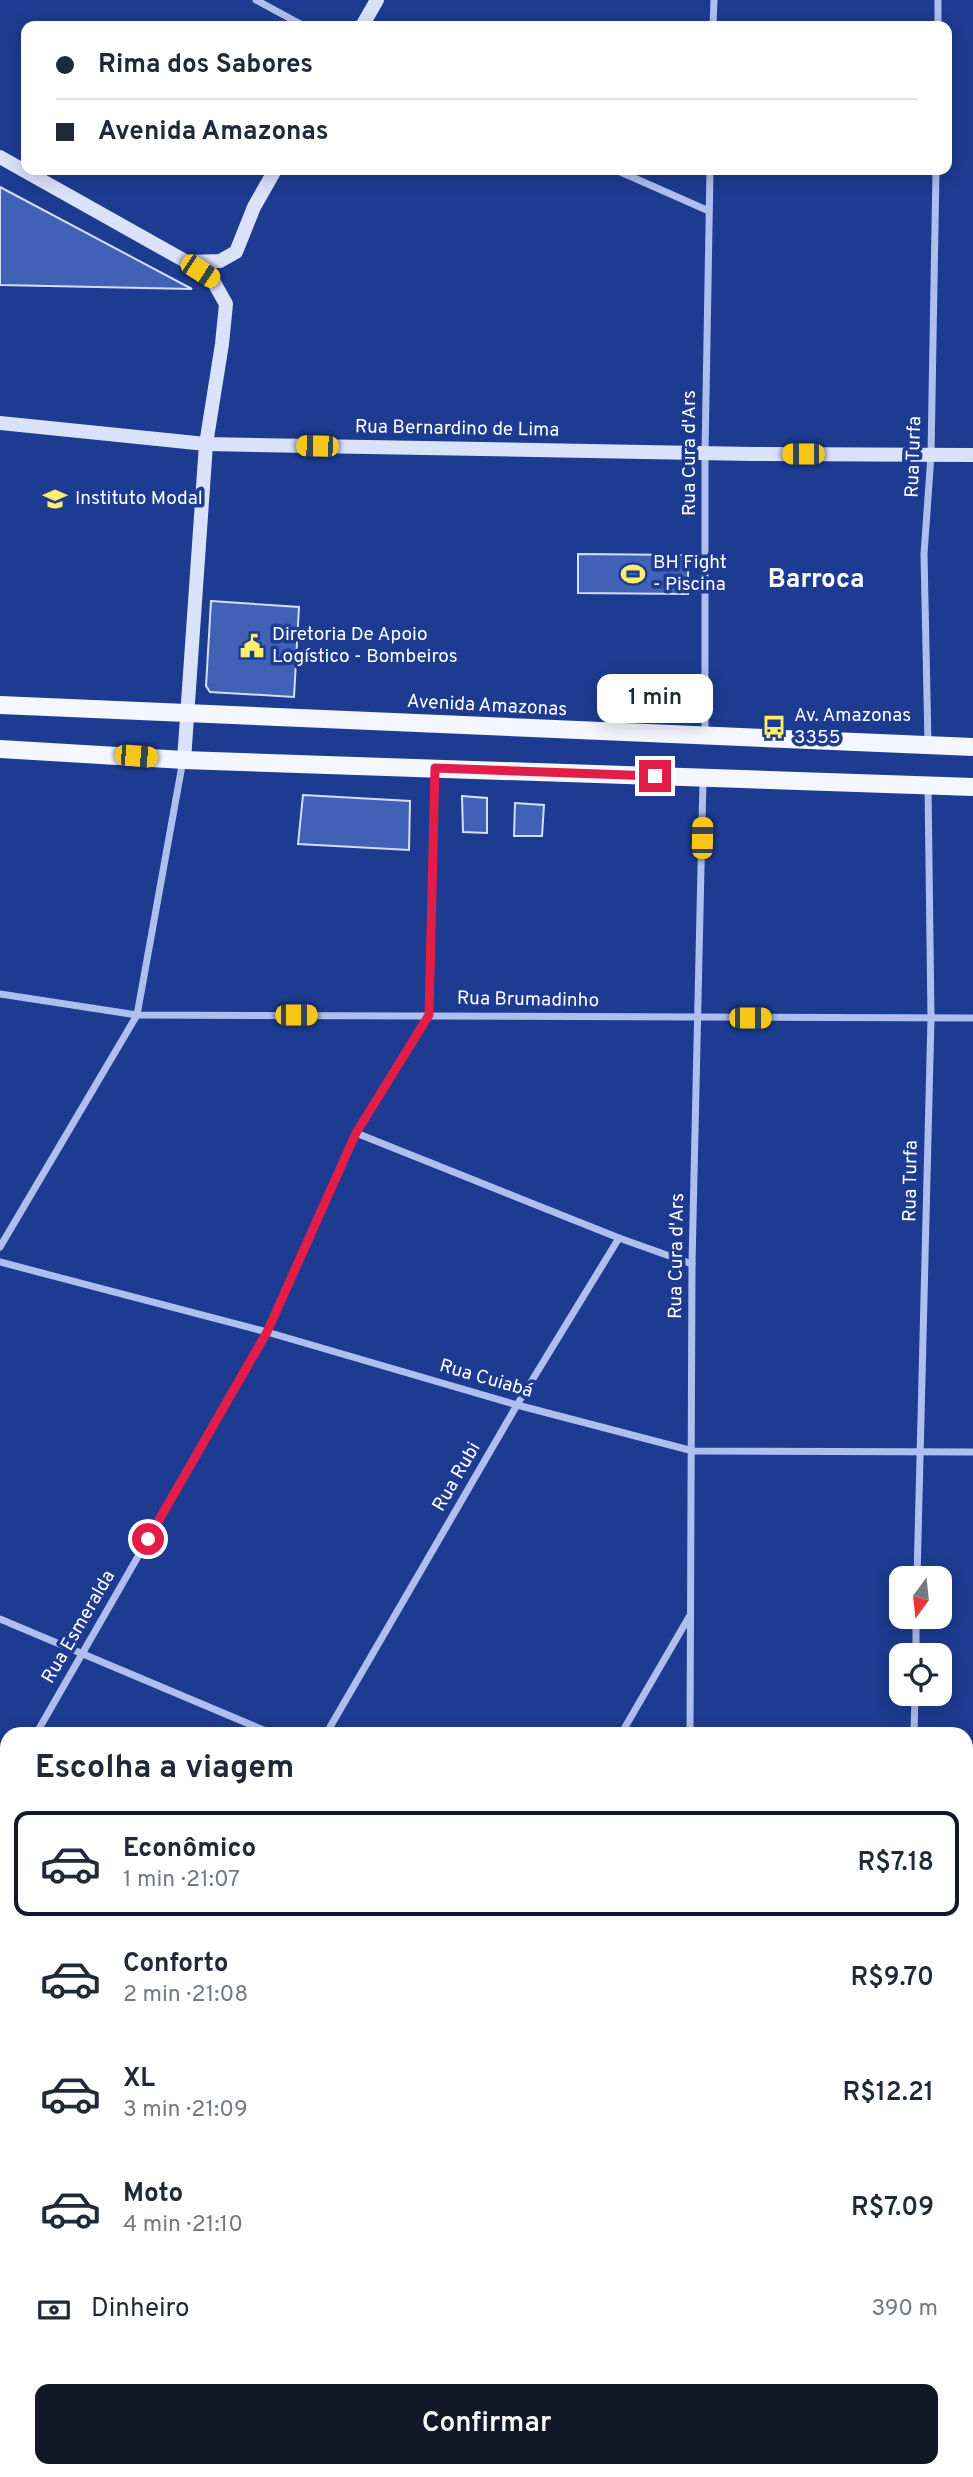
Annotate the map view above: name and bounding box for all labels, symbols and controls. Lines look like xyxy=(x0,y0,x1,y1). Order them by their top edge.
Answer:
text: Rima dos Sabores xyxy=(98,49,313,82)
text: Avenida Amazonas xyxy=(98,116,329,149)
car xyxy=(177,251,224,291)
street label: Rua Cura d'Ars xyxy=(678,390,702,516)
street label: Rua Bernardino de Lima xyxy=(355,415,559,443)
street label: Rua Turfa xyxy=(901,416,927,498)
car xyxy=(296,435,339,457)
car xyxy=(783,444,825,465)
school or university icon: Instituto Modal xyxy=(41,485,69,513)
place label: Instituto Modal xyxy=(75,487,203,511)
place label: BH Fight - Piscina xyxy=(653,551,727,597)
sports icon: BH Fight - Piscina xyxy=(619,560,647,588)
district label: Barroca xyxy=(768,564,864,597)
place label: Diretoria De Apoio Logístico - Bombeiros xyxy=(272,623,458,669)
public building icon: Diretoria De Apoio Logístico - Bombeiros xyxy=(238,632,266,660)
callout: 1 min xyxy=(597,674,713,724)
text: 1 min xyxy=(628,684,682,713)
street label: Avenida Amazonas xyxy=(406,690,568,722)
place label: Av. Amazonas 3355 xyxy=(794,704,911,750)
bus stop icon: Av. Amazonas 3355 xyxy=(760,713,788,741)
car xyxy=(115,744,158,768)
route end xyxy=(639,760,671,792)
car xyxy=(692,817,713,859)
street label: Rua Brumadinho xyxy=(457,987,599,1013)
car xyxy=(276,1005,318,1026)
car xyxy=(730,1008,772,1029)
street label: Rua Turfa xyxy=(898,1140,924,1222)
street label: Rua Cura d'Ars xyxy=(664,1193,690,1319)
street label: Rua Cuiabá xyxy=(436,1354,536,1404)
street label: Rua Rubi xyxy=(428,1438,486,1516)
route start xyxy=(132,1523,164,1555)
street label: Rua Esmeralda xyxy=(37,1566,121,1688)
north arrow xyxy=(889,1566,952,1629)
map controls xyxy=(889,1566,952,1706)
button: locate xyxy=(889,1643,952,1706)
text: Escolha a viagem xyxy=(35,1749,294,1789)
icon: car xyxy=(39,1832,102,1895)
text: Econômico xyxy=(123,1833,256,1866)
text: R$7.18 xyxy=(857,1847,934,1880)
text: 1 min · 21:07 xyxy=(123,1866,240,1895)
icon: car xyxy=(39,1947,102,2010)
text: Conforto xyxy=(123,1948,229,1981)
text: R$9.70 xyxy=(851,1962,934,1995)
text: 2 min · 21:08 xyxy=(123,1981,248,2010)
icon: car xyxy=(39,2062,102,2125)
text: XL xyxy=(123,2063,155,2096)
text: R$12.21 xyxy=(842,2077,934,2110)
text: 3 min · 21:09 xyxy=(123,2096,248,2125)
icon: car xyxy=(39,2177,102,2240)
text: Moto xyxy=(123,2178,183,2211)
text: R$7.09 xyxy=(851,2192,934,2225)
text: 4 min · 21:10 xyxy=(123,2211,243,2240)
icon: cash xyxy=(35,2291,73,2329)
text: Dinheiro xyxy=(91,2293,190,2326)
text: 390 m xyxy=(871,2295,938,2324)
button: Confirmar xyxy=(35,2384,938,2464)

